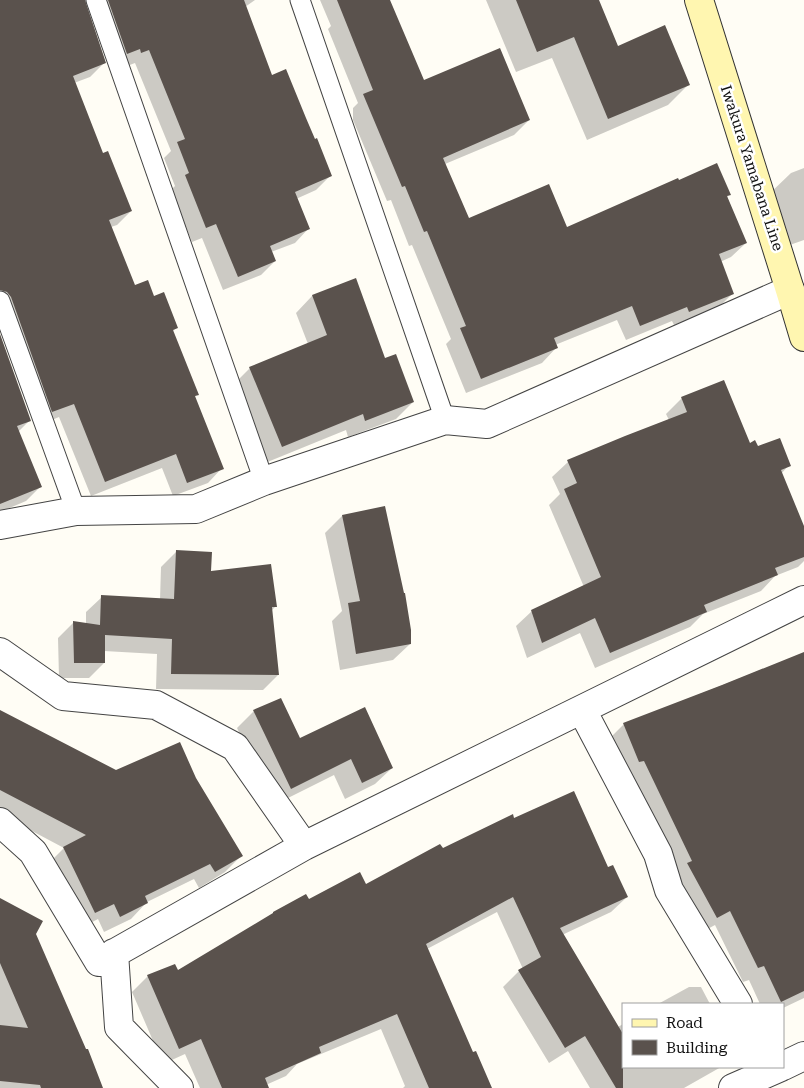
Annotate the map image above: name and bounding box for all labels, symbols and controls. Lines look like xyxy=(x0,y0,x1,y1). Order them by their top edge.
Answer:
street label: Iwakura Yamabana Line xyxy=(717,83,787,253)
legend xyxy=(622,1003,784,1068)
text: Road xyxy=(666,1014,703,1032)
text: Building xyxy=(666,1039,728,1057)

